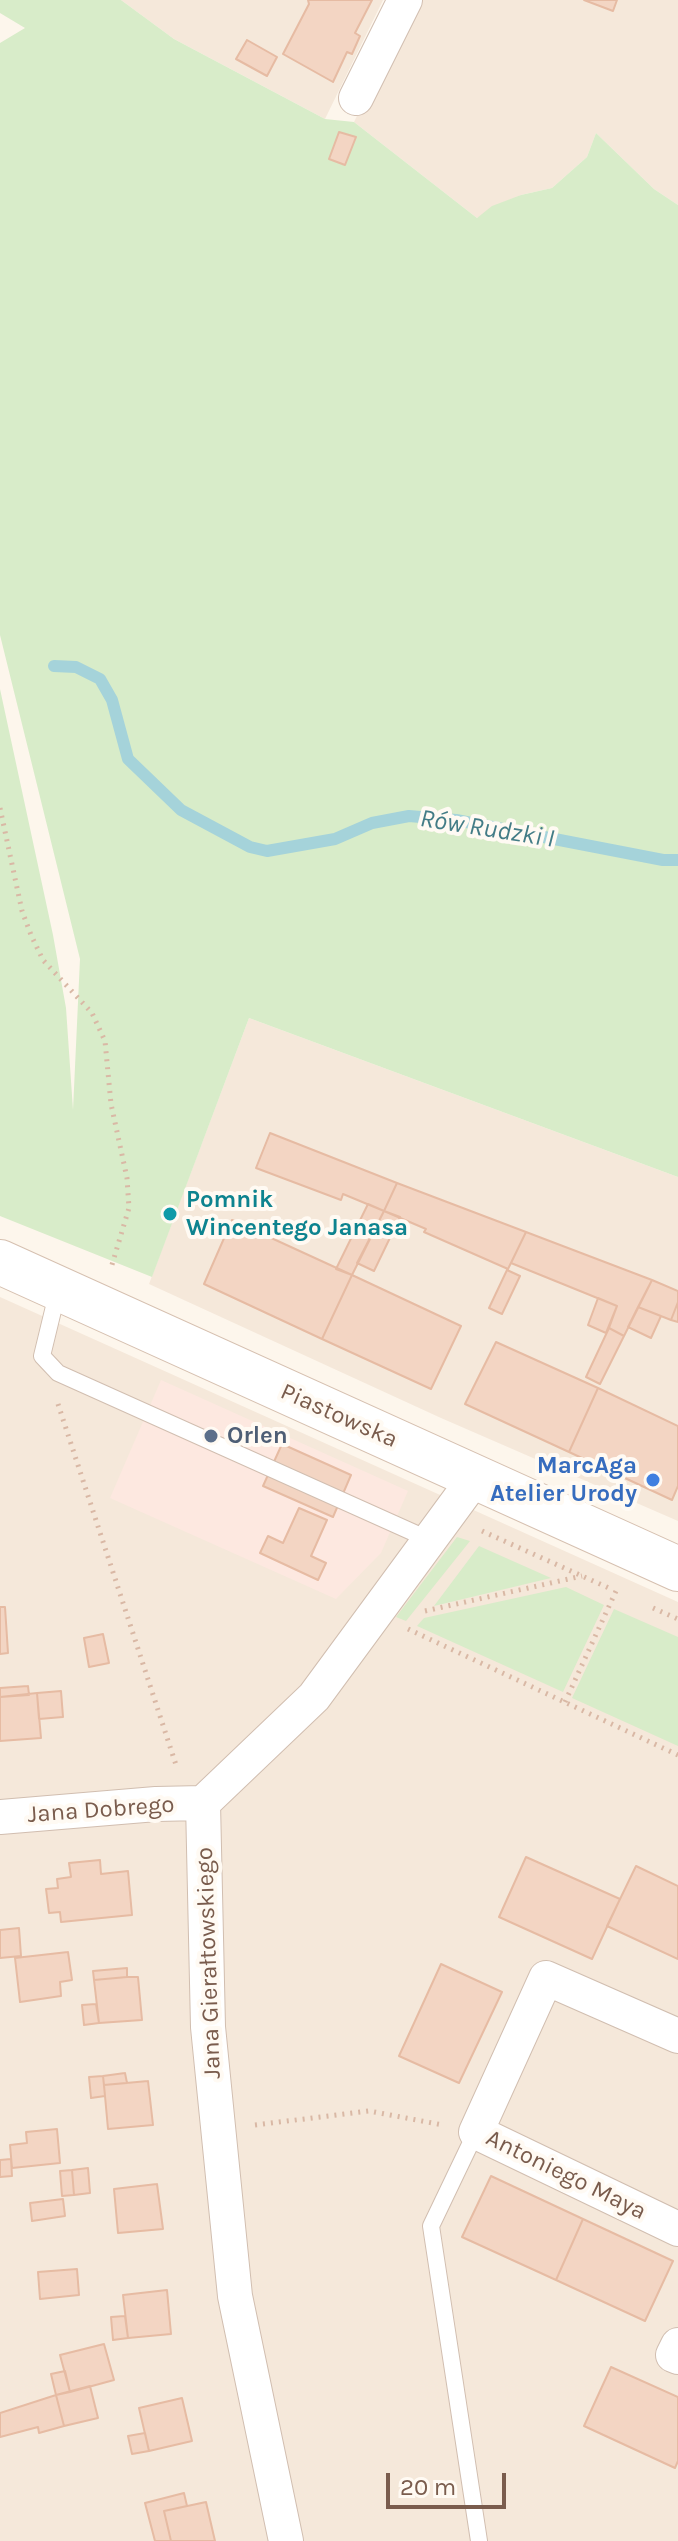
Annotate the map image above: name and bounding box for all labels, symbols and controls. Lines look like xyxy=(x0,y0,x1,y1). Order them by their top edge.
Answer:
water label: Rów Rudzki I xyxy=(418,803,556,855)
place label: Pomnik Wincentego Janasa xyxy=(186,1186,408,1242)
marker: Pomnik Wincentego Janasa xyxy=(161,1205,179,1223)
street label: Piastowska xyxy=(276,1377,402,1455)
place label: Orlen xyxy=(227,1422,288,1450)
marker: Orlen xyxy=(202,1427,220,1445)
place label: MarcAga Atelier Urody xyxy=(490,1452,637,1508)
marker: MarcAga Atelier Urody xyxy=(644,1471,662,1489)
street label: Jana Dobrego xyxy=(27,1791,175,1829)
street label: Jana Gierałtowskiego xyxy=(191,1847,227,2079)
street label: Antoniego Maya xyxy=(481,2124,651,2226)
scale bar xyxy=(390,2457,510,2507)
text: 20 m xyxy=(400,2473,456,2501)

